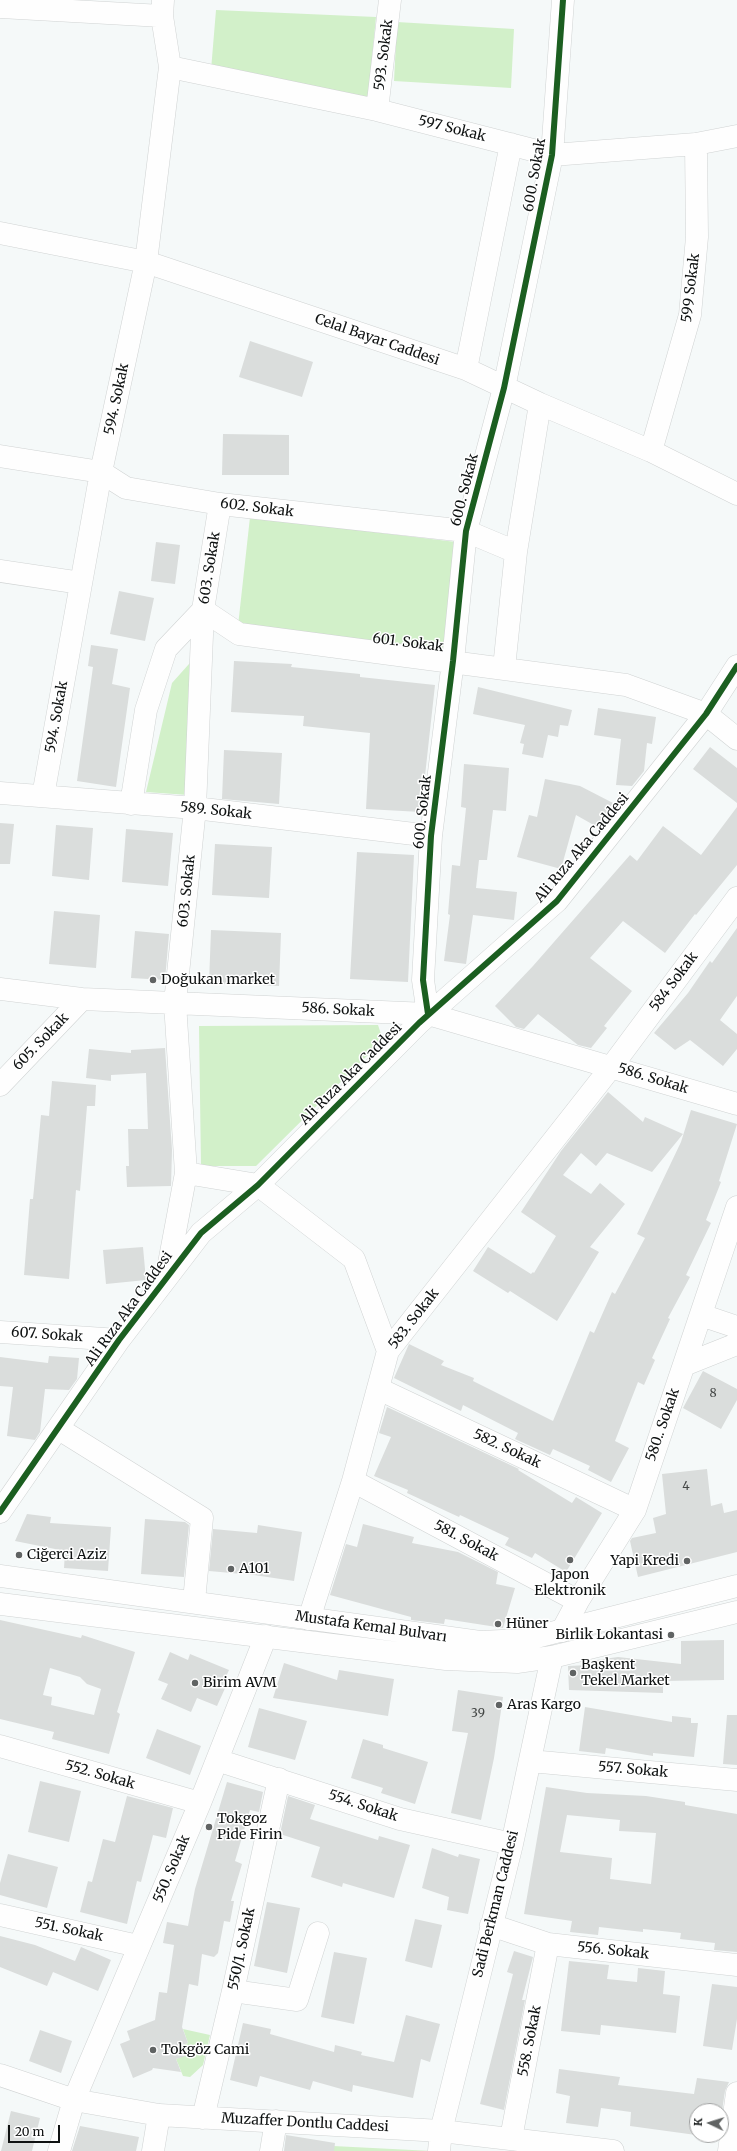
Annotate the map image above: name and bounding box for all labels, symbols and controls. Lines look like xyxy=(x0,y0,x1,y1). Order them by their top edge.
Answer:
street label: 593. Sokak xyxy=(371,18,397,92)
street label: 597 Sokak xyxy=(417,113,487,145)
street label: 600. Sokak xyxy=(520,137,550,213)
street label: 599 Sokak xyxy=(678,252,704,324)
street label: Celal Bayar Caddesi xyxy=(313,311,441,369)
street label: 594. Sokak xyxy=(101,362,133,436)
street label: 600. Sokak xyxy=(448,452,482,528)
street label: 602. Sokak xyxy=(219,495,295,521)
street label: 603. Sokak xyxy=(196,531,224,605)
street label: 601. Sokak xyxy=(371,630,445,656)
street label: 594. Sokak xyxy=(42,680,72,754)
street label: 600. Sokak xyxy=(411,774,435,850)
street label: Ali Rıza Aka Caddesi xyxy=(531,790,633,906)
street label: 589. Sokak xyxy=(179,799,253,823)
street label: 603. Sokak xyxy=(175,854,199,928)
street label: 584 Sokak xyxy=(646,949,702,1015)
place label: Doğukan market xyxy=(161,972,275,988)
marker: Doğukan market xyxy=(148,975,158,985)
street label: 586. Sokak xyxy=(301,1000,375,1020)
street label: 605. Sokak xyxy=(10,1010,72,1074)
street label: Ali Rıza Aka Caddesi xyxy=(296,1019,406,1129)
street label: 586. Sokak xyxy=(616,1060,690,1098)
street label: Ali Rıza Aka Caddesi xyxy=(82,1248,176,1370)
street label: 583. Sokak xyxy=(385,1286,443,1352)
street label: 607. Sokak xyxy=(10,1324,84,1346)
street label: 580.. Sokak xyxy=(643,1386,683,1464)
house number: 8 xyxy=(709,1387,717,1401)
street label: 582. Sokak xyxy=(470,1426,544,1472)
house number: 4 xyxy=(682,1480,690,1494)
street label: 581. Sokak xyxy=(431,1517,501,1565)
place label: Ciğerci Aziz xyxy=(27,1547,107,1563)
marker: Ciğerci Aziz xyxy=(14,1550,24,1560)
place label: Yapi Kredi xyxy=(611,1553,679,1569)
marker: Japon Elektronik xyxy=(565,1555,575,1565)
marker: Yapi Kredi xyxy=(682,1556,692,1566)
place label: A101 xyxy=(239,1561,269,1577)
marker: A101 xyxy=(226,1564,236,1574)
place label: Japon Elektronik xyxy=(534,1567,606,1600)
street label: Mustafa Kemal Bulvarı xyxy=(294,1608,448,1646)
place label: Hüner xyxy=(506,1616,549,1632)
marker: Hüner xyxy=(493,1619,503,1629)
place label: Birlik Lokantasi xyxy=(556,1627,663,1643)
marker: Birlik Lokantasi xyxy=(666,1630,676,1640)
place label: Başkent Tekel Market xyxy=(581,1657,670,1690)
marker: Başkent Tekel Market xyxy=(568,1668,578,1678)
place label: Birim AVM xyxy=(203,1675,277,1691)
marker: Birim AVM xyxy=(190,1678,200,1688)
place label: Aras Kargo xyxy=(507,1697,581,1713)
marker: Aras Kargo xyxy=(494,1700,504,1710)
house number: 39 xyxy=(471,1707,485,1721)
street label: 552. Sokak xyxy=(63,1757,137,1793)
street label: 557. Sokak xyxy=(597,1759,669,1781)
street label: 554. Sokak xyxy=(326,1787,400,1825)
place label: Tokgoz Pide Firin xyxy=(217,1811,283,1844)
marker: Tokgoz Pide Firin xyxy=(204,1822,214,1832)
street label: Sadi Berkman Caddesi xyxy=(470,1829,522,1979)
street label: 550. Sokak xyxy=(150,1832,194,1906)
street label: 550/1. Sokak xyxy=(225,1906,259,1992)
street label: 551. Sokak xyxy=(33,1915,105,1945)
street label: 556. Sokak xyxy=(576,1939,650,1963)
street label: 558. Sokak xyxy=(515,2004,545,2078)
place label: Tokgöz Cami xyxy=(161,2042,249,2058)
marker: Tokgöz Cami xyxy=(148,2045,158,2055)
north arrow xyxy=(689,2103,729,2143)
street label: Muzaffer Dontlu Caddesi xyxy=(221,2110,389,2136)
scale bar xyxy=(10,2117,62,2143)
text: K xyxy=(691,2118,705,2127)
text: 20 m xyxy=(15,2124,44,2139)

